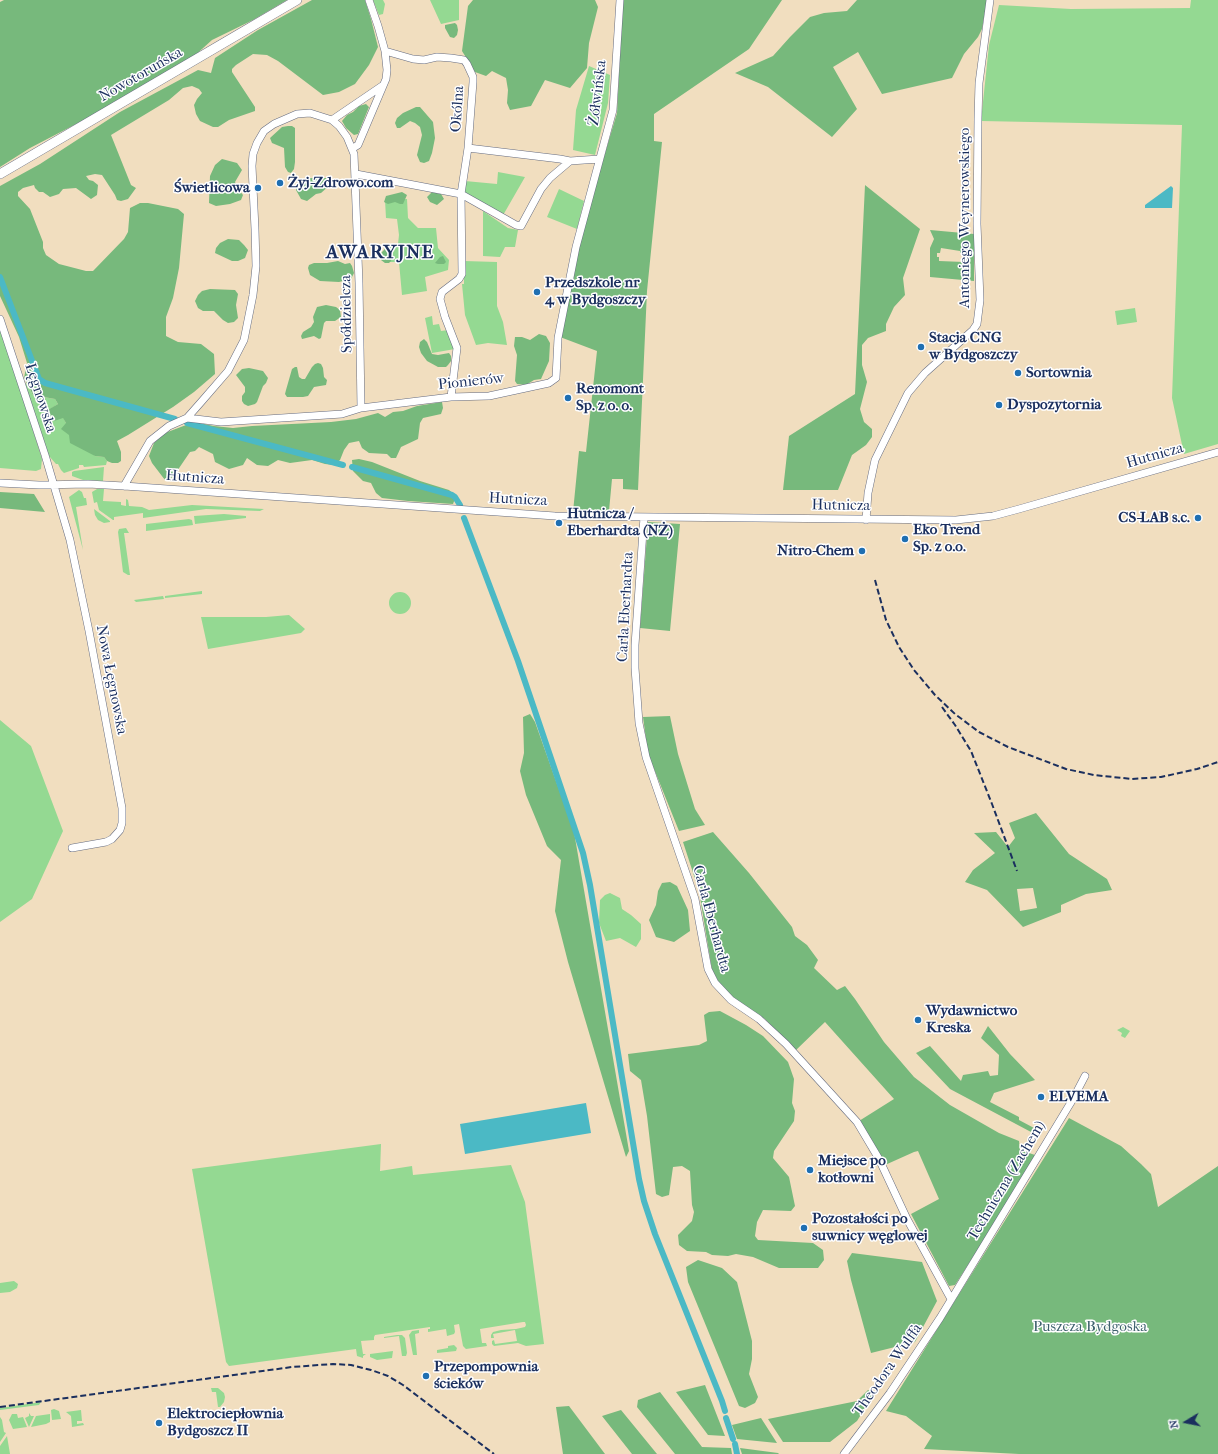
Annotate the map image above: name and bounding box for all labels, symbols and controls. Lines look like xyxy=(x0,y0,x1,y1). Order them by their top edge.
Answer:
street label: Nowotoruńska xyxy=(96,44,186,106)
street label: Żółwińska xyxy=(585,59,611,127)
street label: Okólna xyxy=(447,85,469,133)
street label: Antoniego Weynerowskiego xyxy=(956,128,974,308)
place label: Żyj-Zdrowo.com xyxy=(288,174,393,192)
marker: Żyj-Zdrowo.com xyxy=(275,178,285,188)
place label: Świetlicowa xyxy=(174,179,250,197)
marker: Świetlicowa xyxy=(253,183,263,193)
district label: AWARYJNE xyxy=(326,242,434,264)
place label: Przedszkole nr 4 w Bydgoszczy xyxy=(545,274,646,309)
street label: Spółdzielcza xyxy=(337,275,357,353)
marker: Przedszkole nr 4 w Bydgoszczy xyxy=(532,287,542,297)
place label: Stacja CNG w Bydgoszczy xyxy=(929,329,1018,364)
marker: Stacja CNG w Bydgoszczy xyxy=(916,342,926,352)
street label: Łęgnowska xyxy=(20,361,60,435)
place label: Sortownia xyxy=(1026,364,1092,382)
marker: Sortownia xyxy=(1013,368,1023,378)
street label: Pionierów xyxy=(437,370,505,394)
place label: Renomont Sp. z o. o. xyxy=(576,380,644,415)
marker: Renomont Sp. z o. o. xyxy=(563,393,573,403)
place label: Dyspozytornia xyxy=(1007,396,1102,414)
marker: Dyspozytornia xyxy=(994,400,1004,410)
street label: Hutnicza xyxy=(1124,439,1186,473)
street label: Hutnicza xyxy=(165,467,225,489)
street label: Hutnicza xyxy=(488,489,548,511)
street label: Hutnicza xyxy=(811,496,871,516)
place label: Hutnicza / Eberhardta (NŻ) xyxy=(567,505,673,540)
place label: CS-LAB s.c. xyxy=(1118,509,1190,527)
marker: CS-LAB s.c. xyxy=(1193,513,1203,523)
marker: Hutnicza / Eberhardta (NŻ) xyxy=(554,518,564,528)
place label: Eko Trend Sp. z o.o. xyxy=(913,521,980,556)
marker: Eko Trend Sp. z o.o. xyxy=(900,534,910,544)
place label: Nitro-Chem xyxy=(777,542,854,560)
marker: Nitro-Chem xyxy=(857,546,867,556)
street label: Carla Eberhardta xyxy=(614,551,638,663)
street label: Nowa Łęgnowska xyxy=(92,624,130,736)
street label: Carla Eberhardta xyxy=(688,863,734,975)
place label: Wydawnictwo Kreska xyxy=(926,1002,1017,1037)
marker: Wydawnictwo Kreska xyxy=(913,1015,923,1025)
place label: ELVEMA xyxy=(1049,1088,1108,1106)
marker: ELVEMA xyxy=(1036,1092,1046,1102)
street label: Techniczna (Zachem) xyxy=(964,1118,1050,1244)
place label: Miejsce po kotłowni xyxy=(818,1152,886,1187)
marker: Miejsce po kotłowni xyxy=(805,1165,815,1175)
place label: Pozostałości po suwnicy węglowej xyxy=(812,1210,928,1245)
marker: Pozostałości po suwnicy węglowej xyxy=(799,1223,809,1233)
park label: Puszcza Bydgoska xyxy=(1033,1318,1147,1336)
street label: Theodora Wulffa xyxy=(849,1320,927,1420)
place label: Przepompownia ścieków xyxy=(434,1358,538,1393)
marker: Przepompownia ścieków xyxy=(421,1371,431,1381)
north arrow xyxy=(1166,1402,1206,1442)
place label: Elektrociepłownia Bydgoszcz II xyxy=(167,1405,283,1440)
marker: Elektrociepłownia Bydgoszcz II xyxy=(154,1418,164,1428)
text: N xyxy=(1167,1419,1181,1429)

